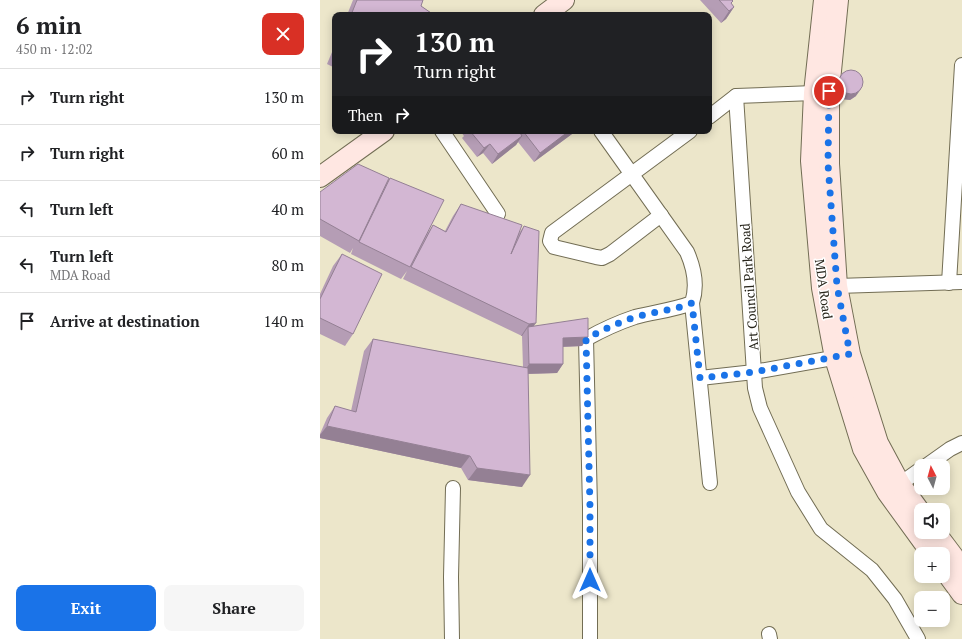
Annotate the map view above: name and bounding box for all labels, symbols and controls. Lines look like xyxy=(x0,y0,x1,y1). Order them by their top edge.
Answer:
text: 6 min xyxy=(16,9,82,41)
button: close xyxy=(262,13,304,55)
text: 130 m xyxy=(414,23,495,60)
icon: right xyxy=(348,28,400,80)
text: 450 m · 12:02 xyxy=(16,40,93,58)
text: Turn right xyxy=(414,59,496,83)
pin xyxy=(812,74,846,108)
icon: arrive xyxy=(818,80,840,102)
icon: right xyxy=(16,86,38,108)
text: Turn right xyxy=(50,87,125,107)
text: 130 m xyxy=(263,87,304,107)
icon: right xyxy=(391,104,413,126)
text: Then xyxy=(348,105,383,125)
icon: right xyxy=(16,142,38,164)
text: Turn right xyxy=(50,143,125,163)
text: 60 m xyxy=(271,143,304,163)
icon: left xyxy=(16,198,38,220)
text: Turn left xyxy=(50,199,114,219)
text: 40 m xyxy=(271,199,304,219)
street label: Art Council Park Road xyxy=(736,223,762,351)
text: Turn left xyxy=(50,246,114,266)
icon: left xyxy=(16,254,38,276)
text: 80 m xyxy=(271,255,304,275)
street label: MDA Road xyxy=(811,258,837,320)
text: MDA Road xyxy=(50,266,111,284)
icon: arrive xyxy=(16,310,38,332)
text: Arrive at destination xyxy=(50,311,200,331)
text: 140 m xyxy=(263,311,304,331)
north arrow xyxy=(914,459,950,495)
map controls xyxy=(914,459,950,627)
button: sound xyxy=(914,503,950,539)
button: + xyxy=(914,547,950,583)
position arrow xyxy=(569,559,611,601)
button: Exit xyxy=(16,585,156,631)
button: Share xyxy=(164,585,304,631)
button: − xyxy=(914,591,950,627)

